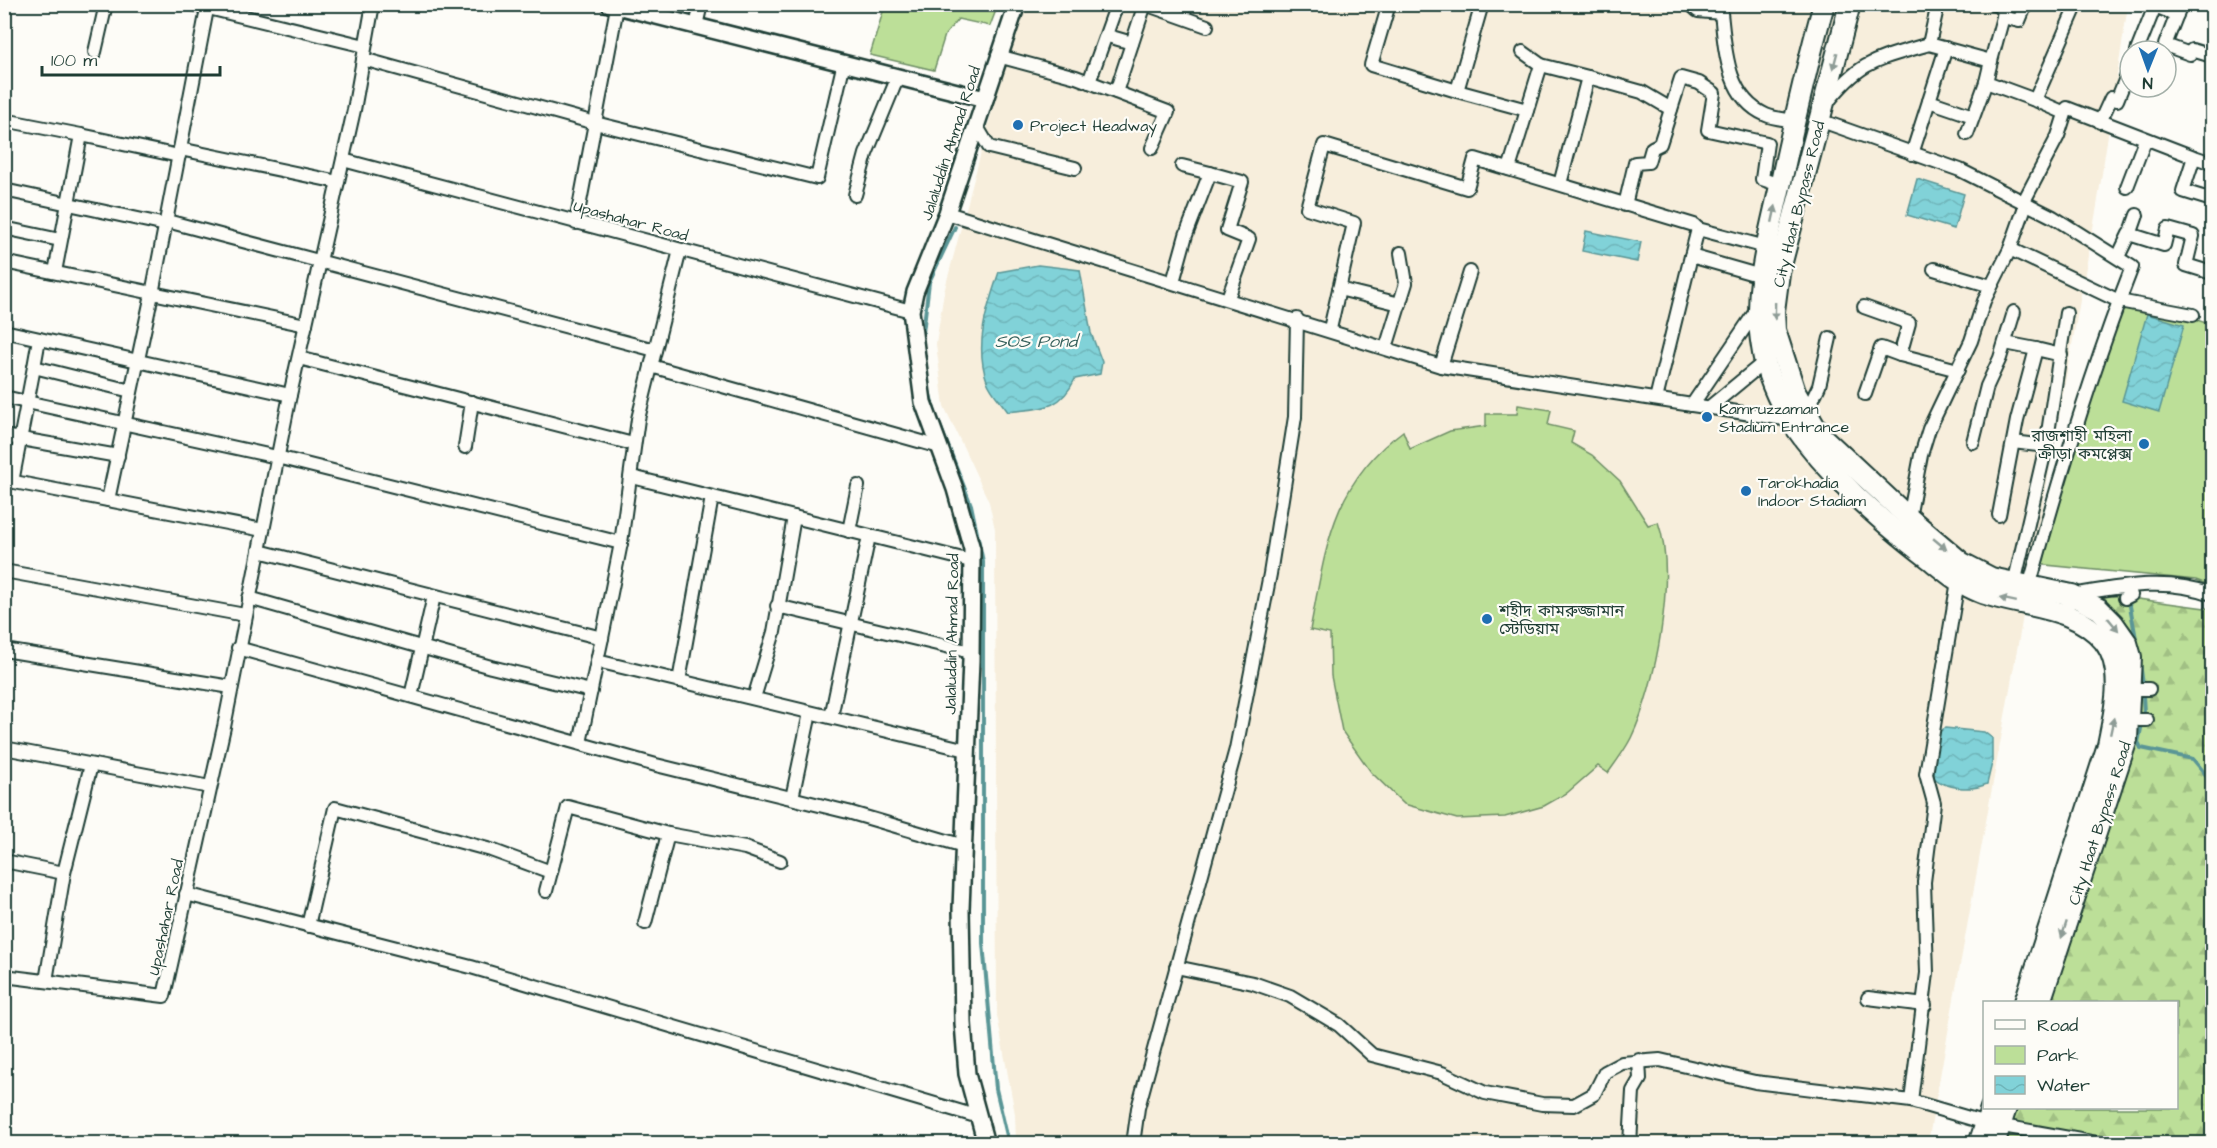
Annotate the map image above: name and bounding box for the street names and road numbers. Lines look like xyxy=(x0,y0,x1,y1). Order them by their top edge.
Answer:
street label: Jalaluddin Ahmad Road xyxy=(916,63,986,223)
street label: City Haat Bypass Road xyxy=(1768,119,1831,290)
street label: Upashahar Road xyxy=(571,195,691,247)
street label: Jalaluddin Ahmad Road xyxy=(940,553,964,715)
street label: City Haat Bypass Road xyxy=(2063,739,2138,908)
street label: Upashahar Road xyxy=(143,857,189,977)

